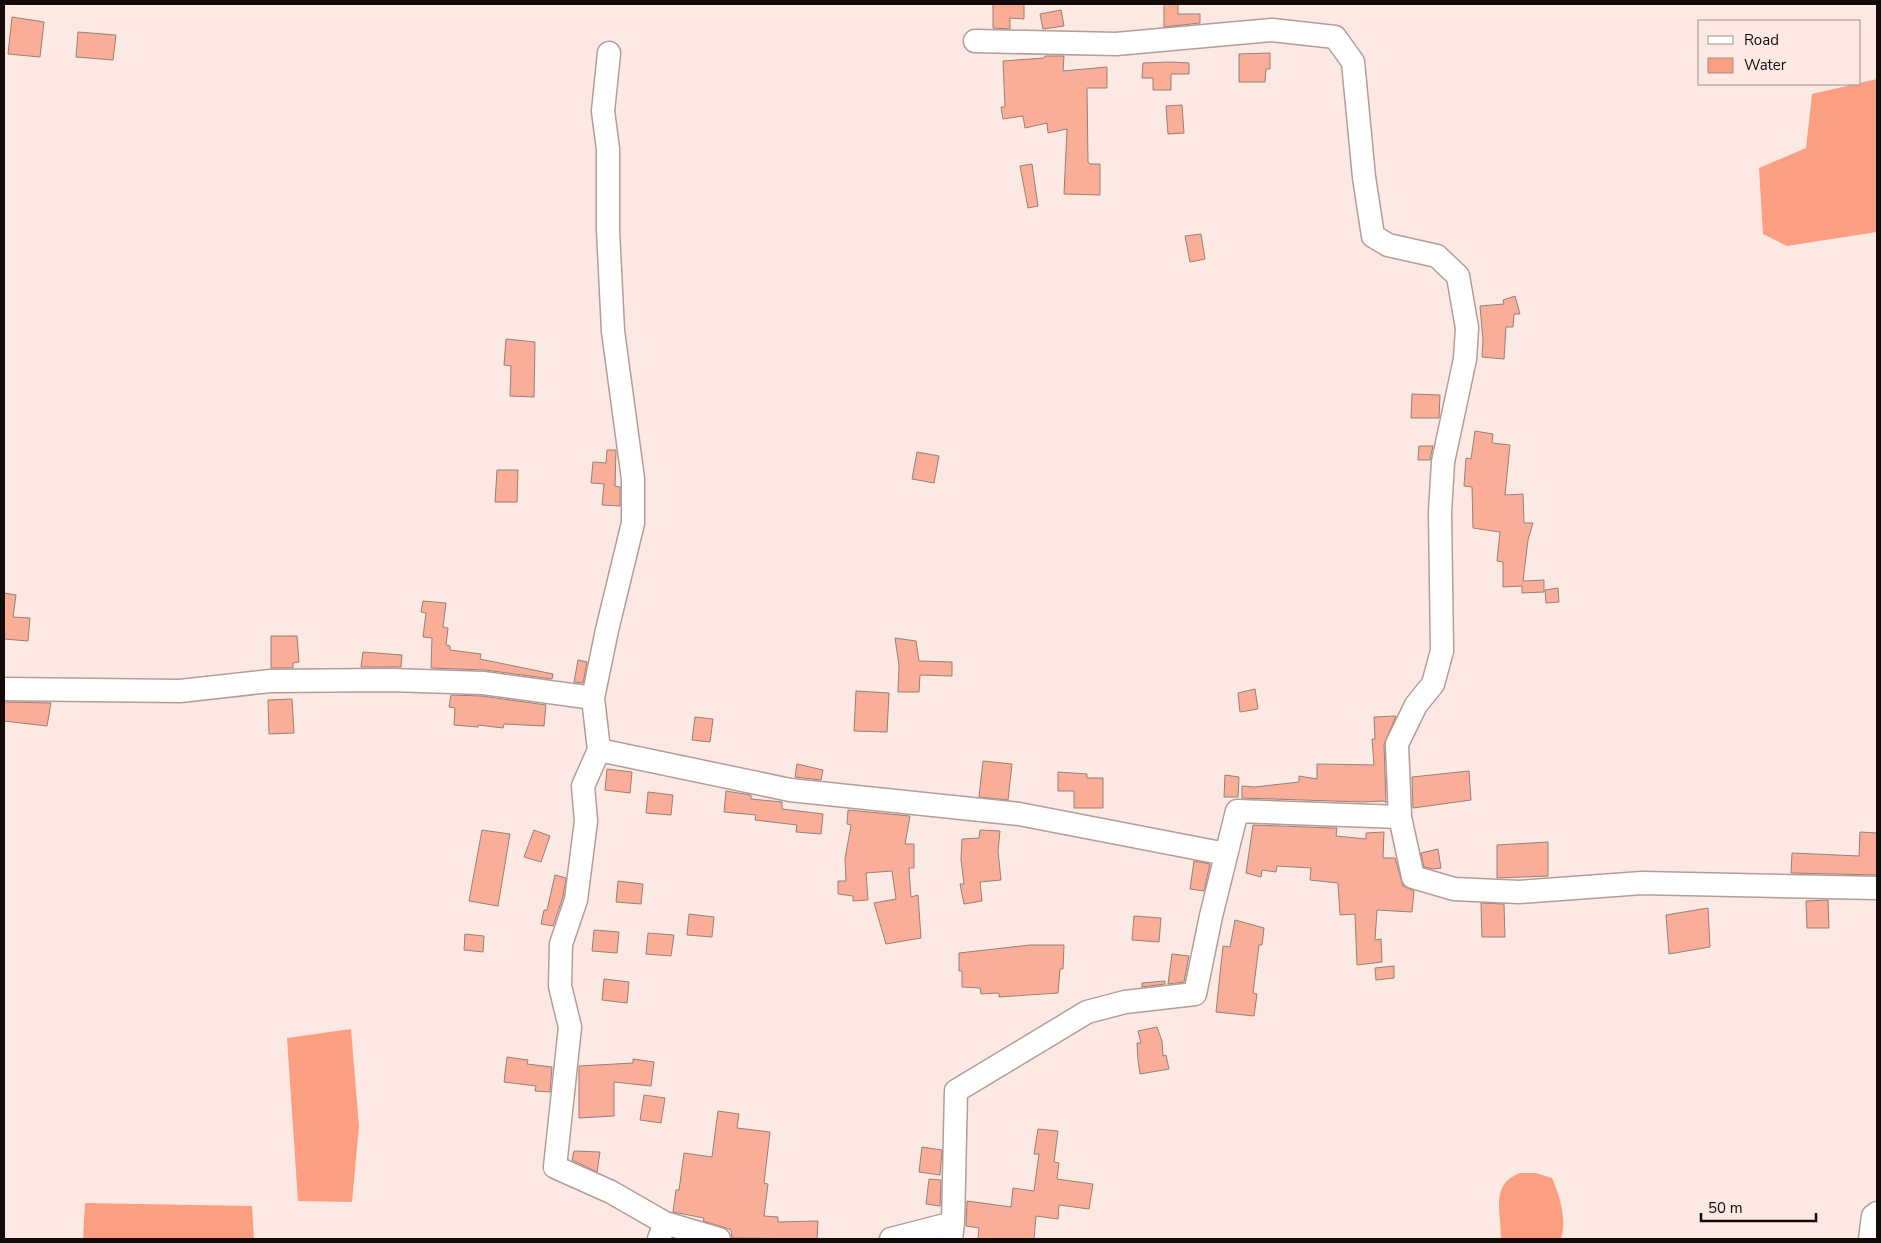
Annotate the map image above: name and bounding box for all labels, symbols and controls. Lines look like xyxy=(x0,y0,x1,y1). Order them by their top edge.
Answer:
legend xyxy=(1698,20,1861,85)
text: Road xyxy=(1744,30,1779,50)
text: Water xyxy=(1744,55,1787,75)
scale bar xyxy=(1701,1190,1816,1222)
text: 50 m xyxy=(1708,1198,1743,1218)

